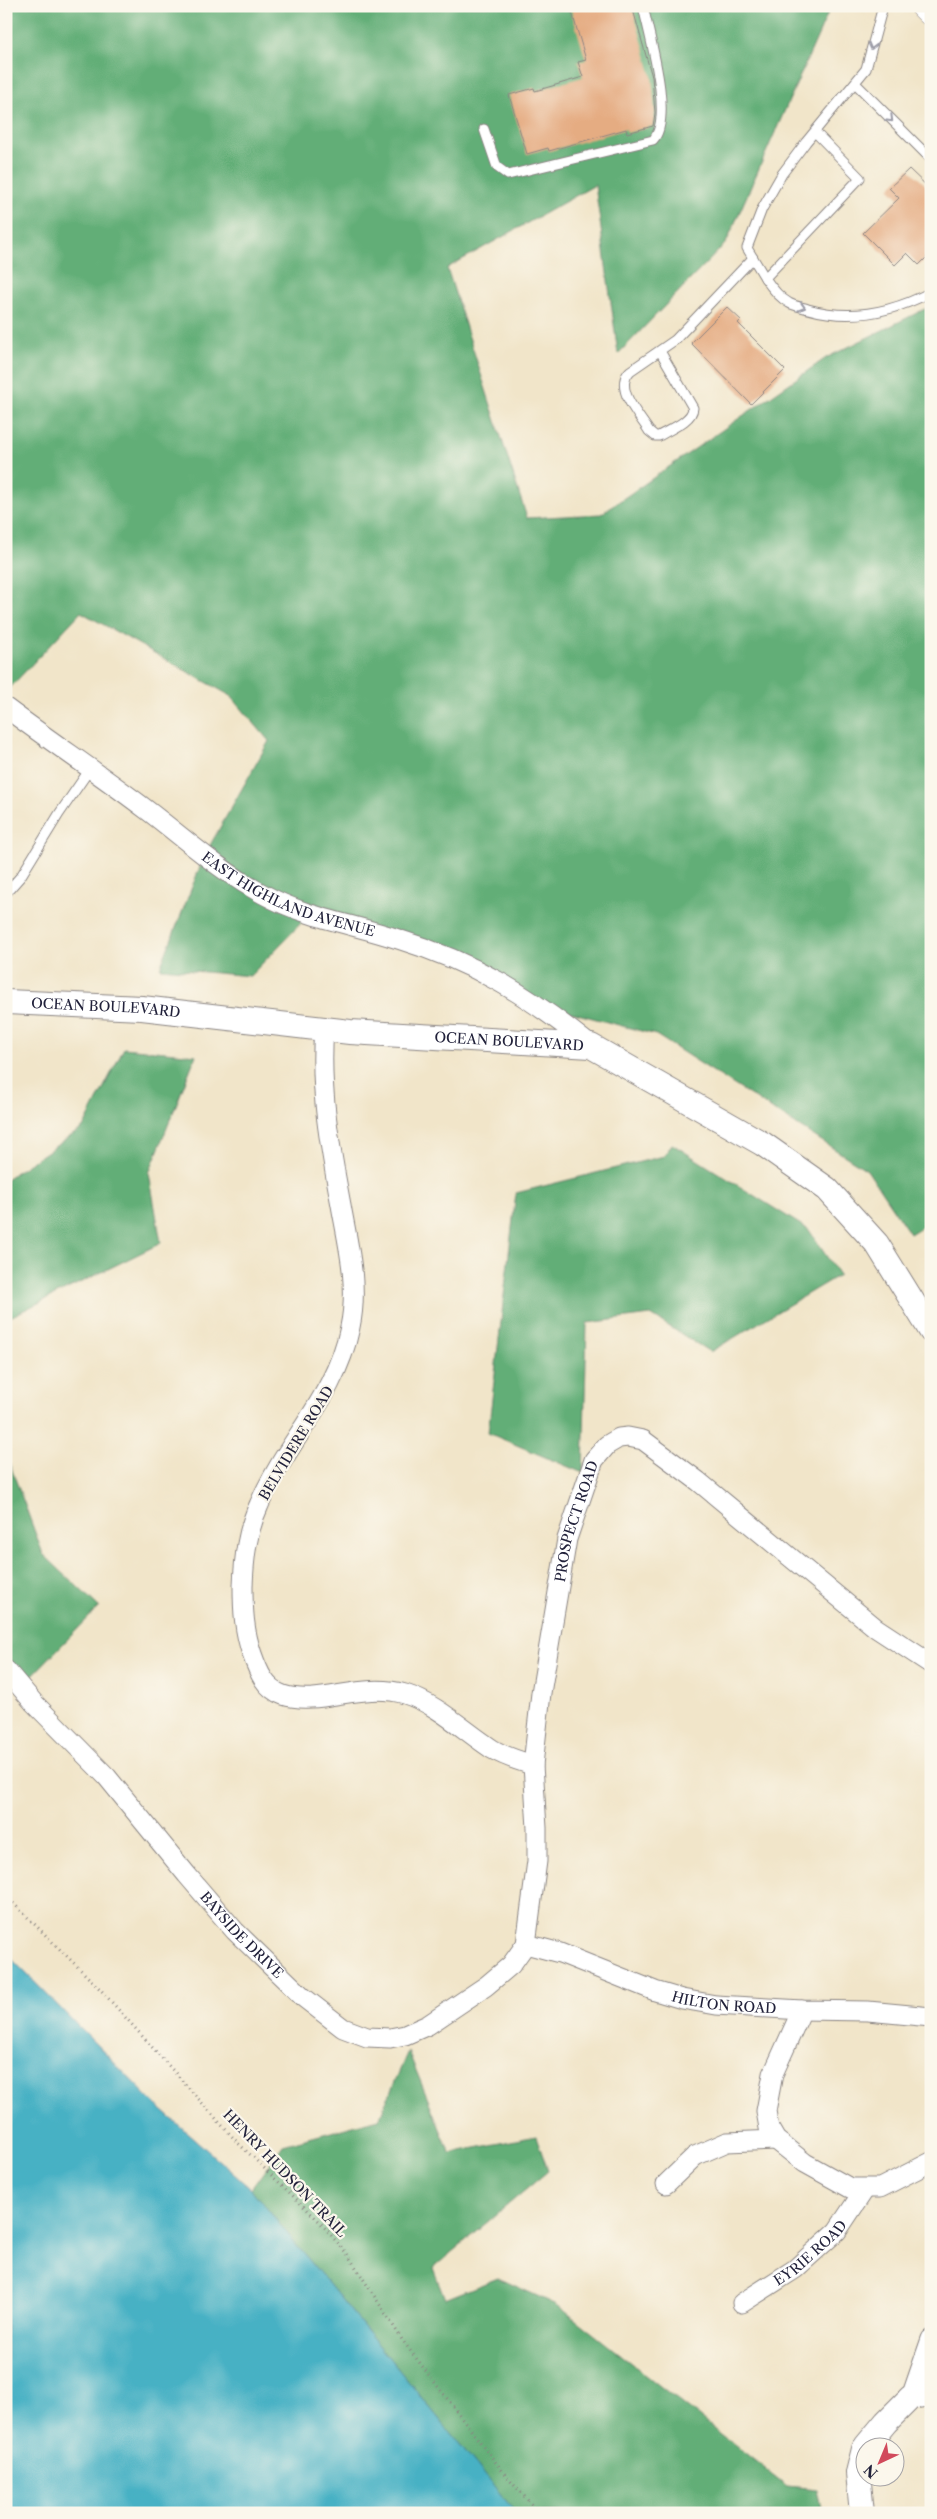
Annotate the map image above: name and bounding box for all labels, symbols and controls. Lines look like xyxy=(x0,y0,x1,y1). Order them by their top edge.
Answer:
one-way arrow xyxy=(868,42,878,50)
one-way arrow xyxy=(884,113,893,122)
one-way arrow xyxy=(798,302,806,312)
street label: EAST HIGHLAND AVENUE xyxy=(198,848,377,941)
street label: OCEAN BOULEVARD xyxy=(31,994,182,1021)
street label: OCEAN BOULEVARD xyxy=(434,1028,584,1055)
street label: BELVIDERE ROAD xyxy=(255,1383,337,1503)
street label: PROSPECT ROAD xyxy=(551,1458,602,1584)
street label: BAYSIDE DRIVE xyxy=(196,1888,287,1982)
street label: HILTON ROAD xyxy=(670,1987,777,2017)
street label: HENRY HUDSON TRAIL xyxy=(219,2105,351,2241)
street label: EYRIE ROAD xyxy=(770,2217,851,2289)
north arrow xyxy=(854,2436,904,2486)
text: N xyxy=(860,2461,882,2482)

